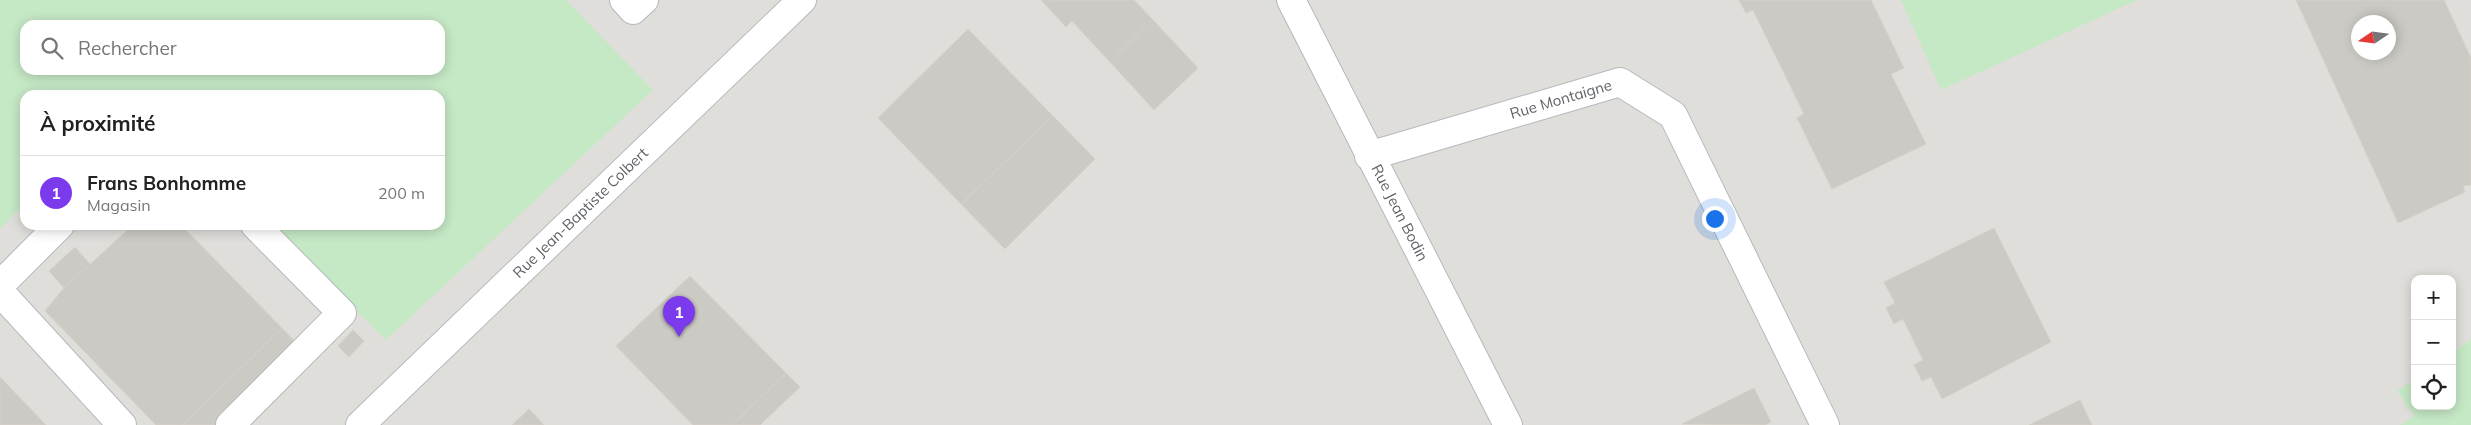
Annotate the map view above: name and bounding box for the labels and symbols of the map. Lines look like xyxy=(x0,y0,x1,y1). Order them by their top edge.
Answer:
north arrow xyxy=(2351,15,2396,60)
street label: Rue Montaigne xyxy=(1508,75,1614,123)
street label: Rue Jean-Baptiste Colbert xyxy=(509,143,652,282)
street label: Rue Jean Bodin xyxy=(1368,161,1433,264)
your location xyxy=(1702,206,1728,232)
pin: 1 xyxy=(663,296,695,337)

